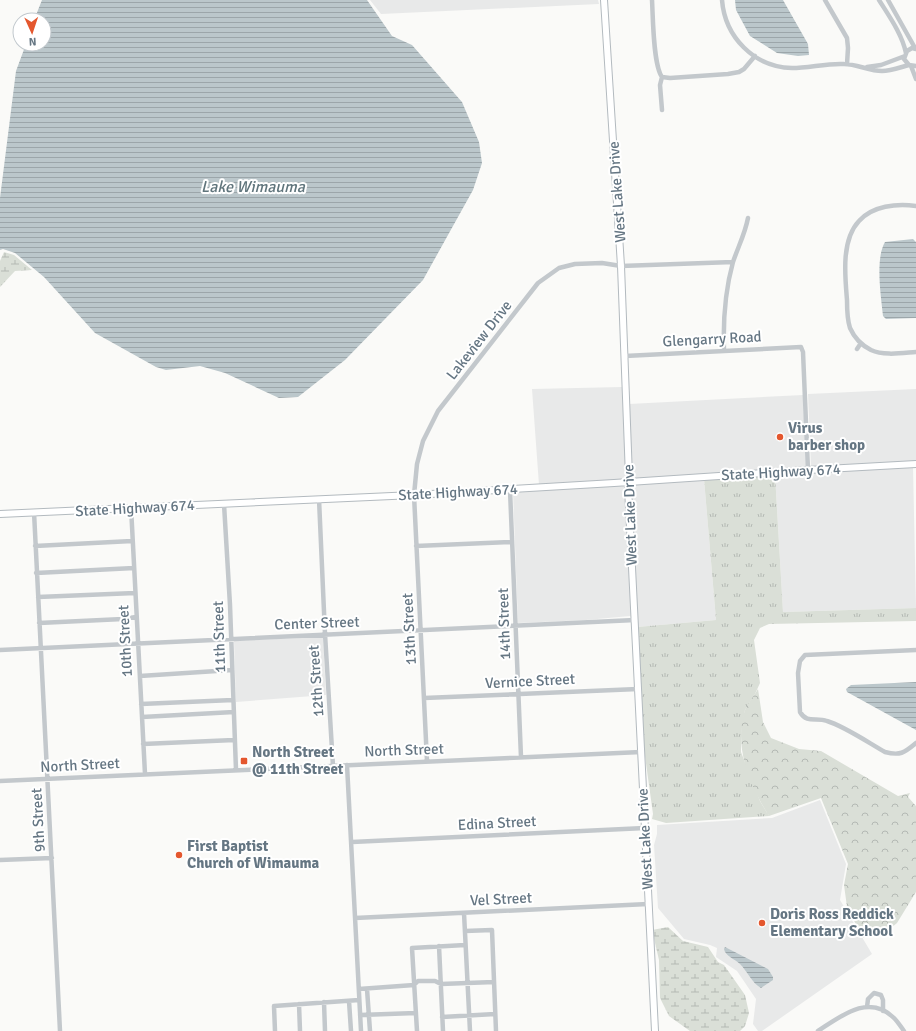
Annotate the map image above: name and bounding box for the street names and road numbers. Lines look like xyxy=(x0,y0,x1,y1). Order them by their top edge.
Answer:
street label: West Lake Drive xyxy=(604,141,630,243)
street label: Lakeview Drive xyxy=(442,297,516,383)
street label: Glengarry Road xyxy=(662,327,762,351)
street label: State Highway 674 xyxy=(721,460,841,484)
street label: West Lake Drive xyxy=(619,464,641,566)
street label: State Highway 674 xyxy=(398,480,518,504)
street label: State Highway 674 xyxy=(75,496,195,520)
street label: 14th Street xyxy=(494,588,514,660)
street label: 13th Street xyxy=(398,593,420,665)
street label: 11th Street xyxy=(209,601,229,673)
street label: 10th Street xyxy=(114,605,136,677)
street label: Center Street xyxy=(274,613,360,633)
street label: 12th Street xyxy=(305,644,327,718)
street label: Vernice Street xyxy=(485,670,575,692)
street label: North Street xyxy=(364,740,444,760)
street label: North Street xyxy=(40,754,120,776)
street label: 9th Street xyxy=(27,788,49,852)
street label: West Lake Drive xyxy=(633,788,657,890)
street label: Edina Street xyxy=(457,812,537,834)
street label: Vel Street xyxy=(469,888,533,910)

